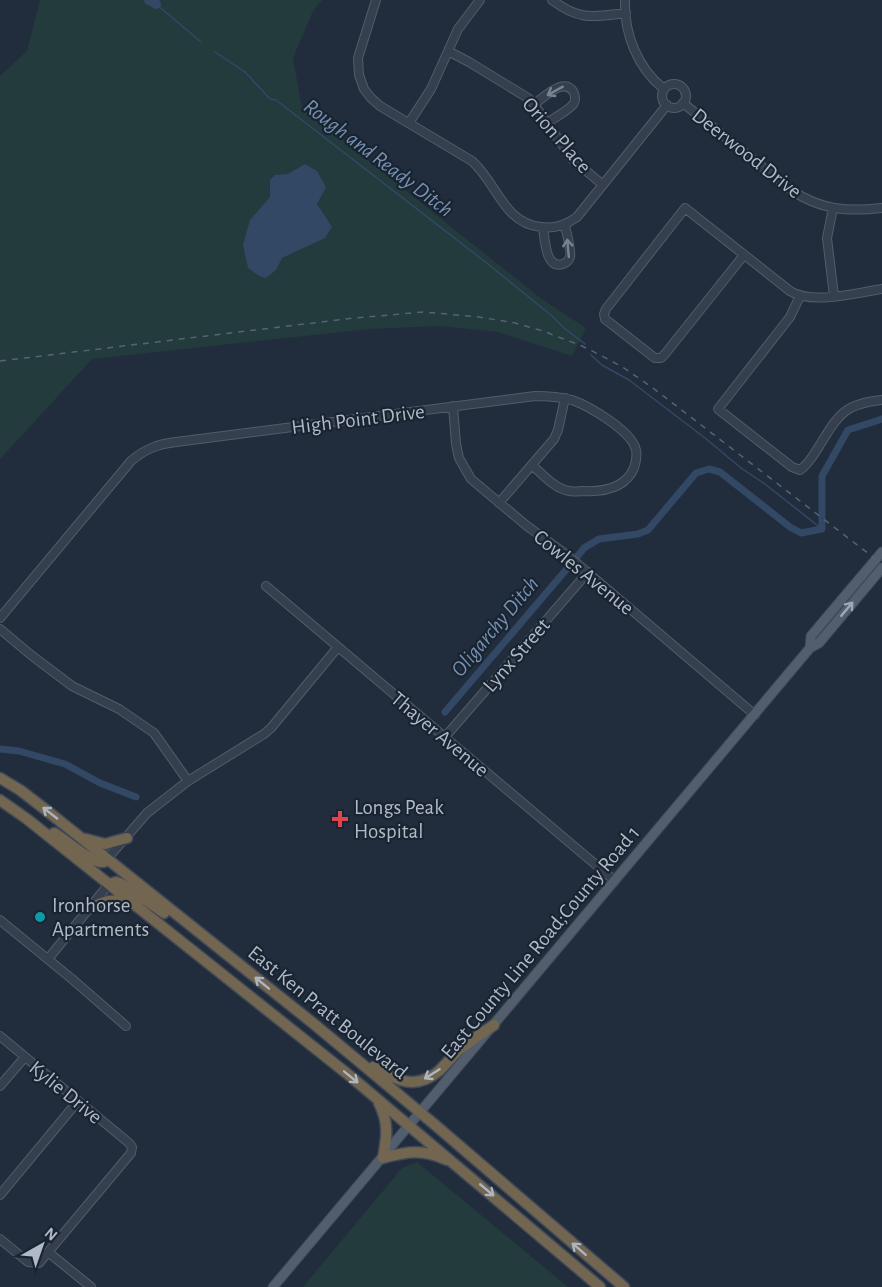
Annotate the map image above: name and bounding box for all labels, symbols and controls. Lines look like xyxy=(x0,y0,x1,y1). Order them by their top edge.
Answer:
one-way arrow xyxy=(547,85,564,97)
street label: Orion Place xyxy=(518,93,595,177)
water label: Rough and Ready Ditch xyxy=(300,95,457,221)
street label: Deerwood Drive xyxy=(688,104,805,202)
one-way arrow xyxy=(562,239,573,259)
street label: High Point Drive xyxy=(290,401,426,438)
street label: Cowles Avenue xyxy=(530,526,638,619)
water label: Oligarchy Ditch xyxy=(447,573,543,681)
one-way arrow xyxy=(841,601,854,617)
street label: Lynx Street xyxy=(479,614,554,696)
street label: Thayer Avenue xyxy=(387,688,492,781)
place label: Longs Peak Hospital xyxy=(354,797,444,842)
one-way arrow xyxy=(42,807,58,820)
marker: Longs Peak Hospital xyxy=(331,810,349,828)
street label: East County Line Road;County Road 1 xyxy=(437,822,644,1063)
place label: Ironhorse Apartments xyxy=(52,895,149,940)
marker: Ironhorse Apartments xyxy=(33,910,47,924)
street label: East Ken Pratt Boulevard xyxy=(244,942,412,1083)
one-way arrow xyxy=(254,976,270,989)
street label: Kylie Drive xyxy=(25,1057,106,1128)
one-way arrow xyxy=(424,1069,441,1081)
one-way arrow xyxy=(343,1070,358,1084)
one-way arrow xyxy=(479,1184,495,1197)
north arrow xyxy=(12,1215,72,1275)
text: N xyxy=(42,1225,60,1244)
one-way arrow xyxy=(572,1242,587,1256)

